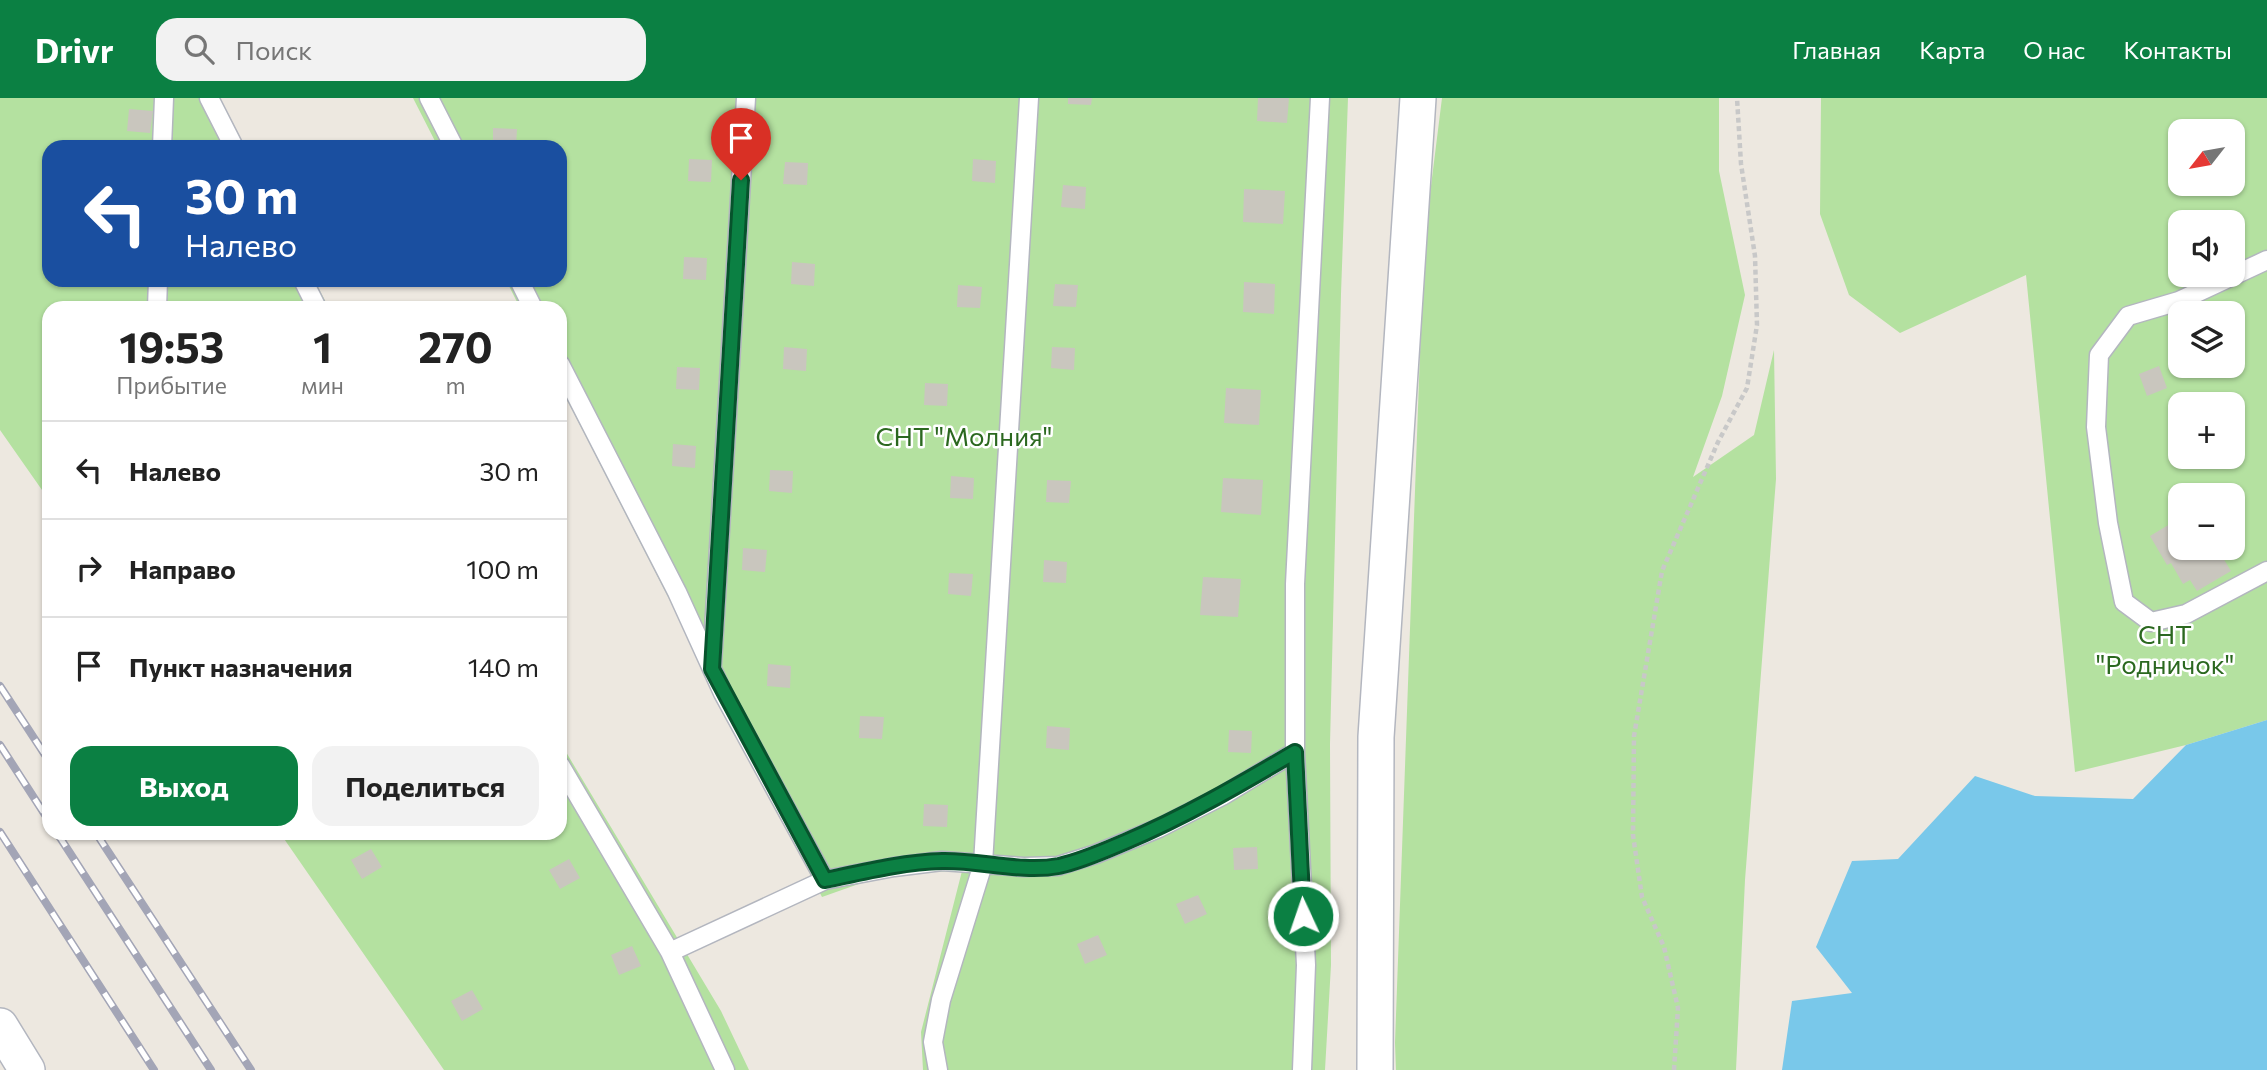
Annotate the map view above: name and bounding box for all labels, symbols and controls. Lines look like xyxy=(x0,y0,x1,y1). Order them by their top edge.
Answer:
search box xyxy=(156,18,646,81)
text: Drivr xyxy=(35,29,114,70)
icon: search xyxy=(180,30,218,68)
text: Поиск xyxy=(236,34,312,65)
text: Главная xyxy=(1792,35,1881,64)
text: Карта xyxy=(1919,35,1985,64)
text: О нас xyxy=(2023,35,2085,64)
text: Контакты xyxy=(2123,35,2232,64)
pin xyxy=(711,108,771,180)
icon: arrive xyxy=(722,119,760,157)
north arrow xyxy=(2168,119,2245,196)
map controls xyxy=(2168,119,2245,560)
text: 30 m xyxy=(185,164,298,224)
icon: left xyxy=(70,168,161,259)
button: sound xyxy=(2168,210,2245,287)
text: Налево xyxy=(185,224,297,264)
button: layers xyxy=(2168,301,2245,378)
text: 19:53 xyxy=(119,320,224,372)
text: 1 xyxy=(313,320,332,372)
text: 270 xyxy=(418,320,493,372)
text: Прибытие xyxy=(116,371,227,399)
text: мин xyxy=(301,371,344,399)
text: m xyxy=(445,371,465,399)
button: + xyxy=(2168,392,2245,469)
park label: СНТ "Молния" xyxy=(876,420,1052,451)
icon: left xyxy=(70,451,108,489)
text: Налево xyxy=(129,455,221,486)
text: 30 m xyxy=(480,455,539,486)
button: − xyxy=(2168,483,2245,560)
icon: right xyxy=(70,549,108,587)
text: Направо xyxy=(129,553,236,584)
text: 100 m xyxy=(466,553,539,584)
park label: СНТ "Родничок" xyxy=(2096,618,2234,679)
icon: arrive xyxy=(70,647,108,685)
text: Пункт назначения xyxy=(129,651,353,682)
text: 140 m xyxy=(468,651,539,682)
button: Выход xyxy=(70,746,298,826)
button: Поделиться xyxy=(312,746,539,826)
position arrow xyxy=(1266,879,1340,953)

